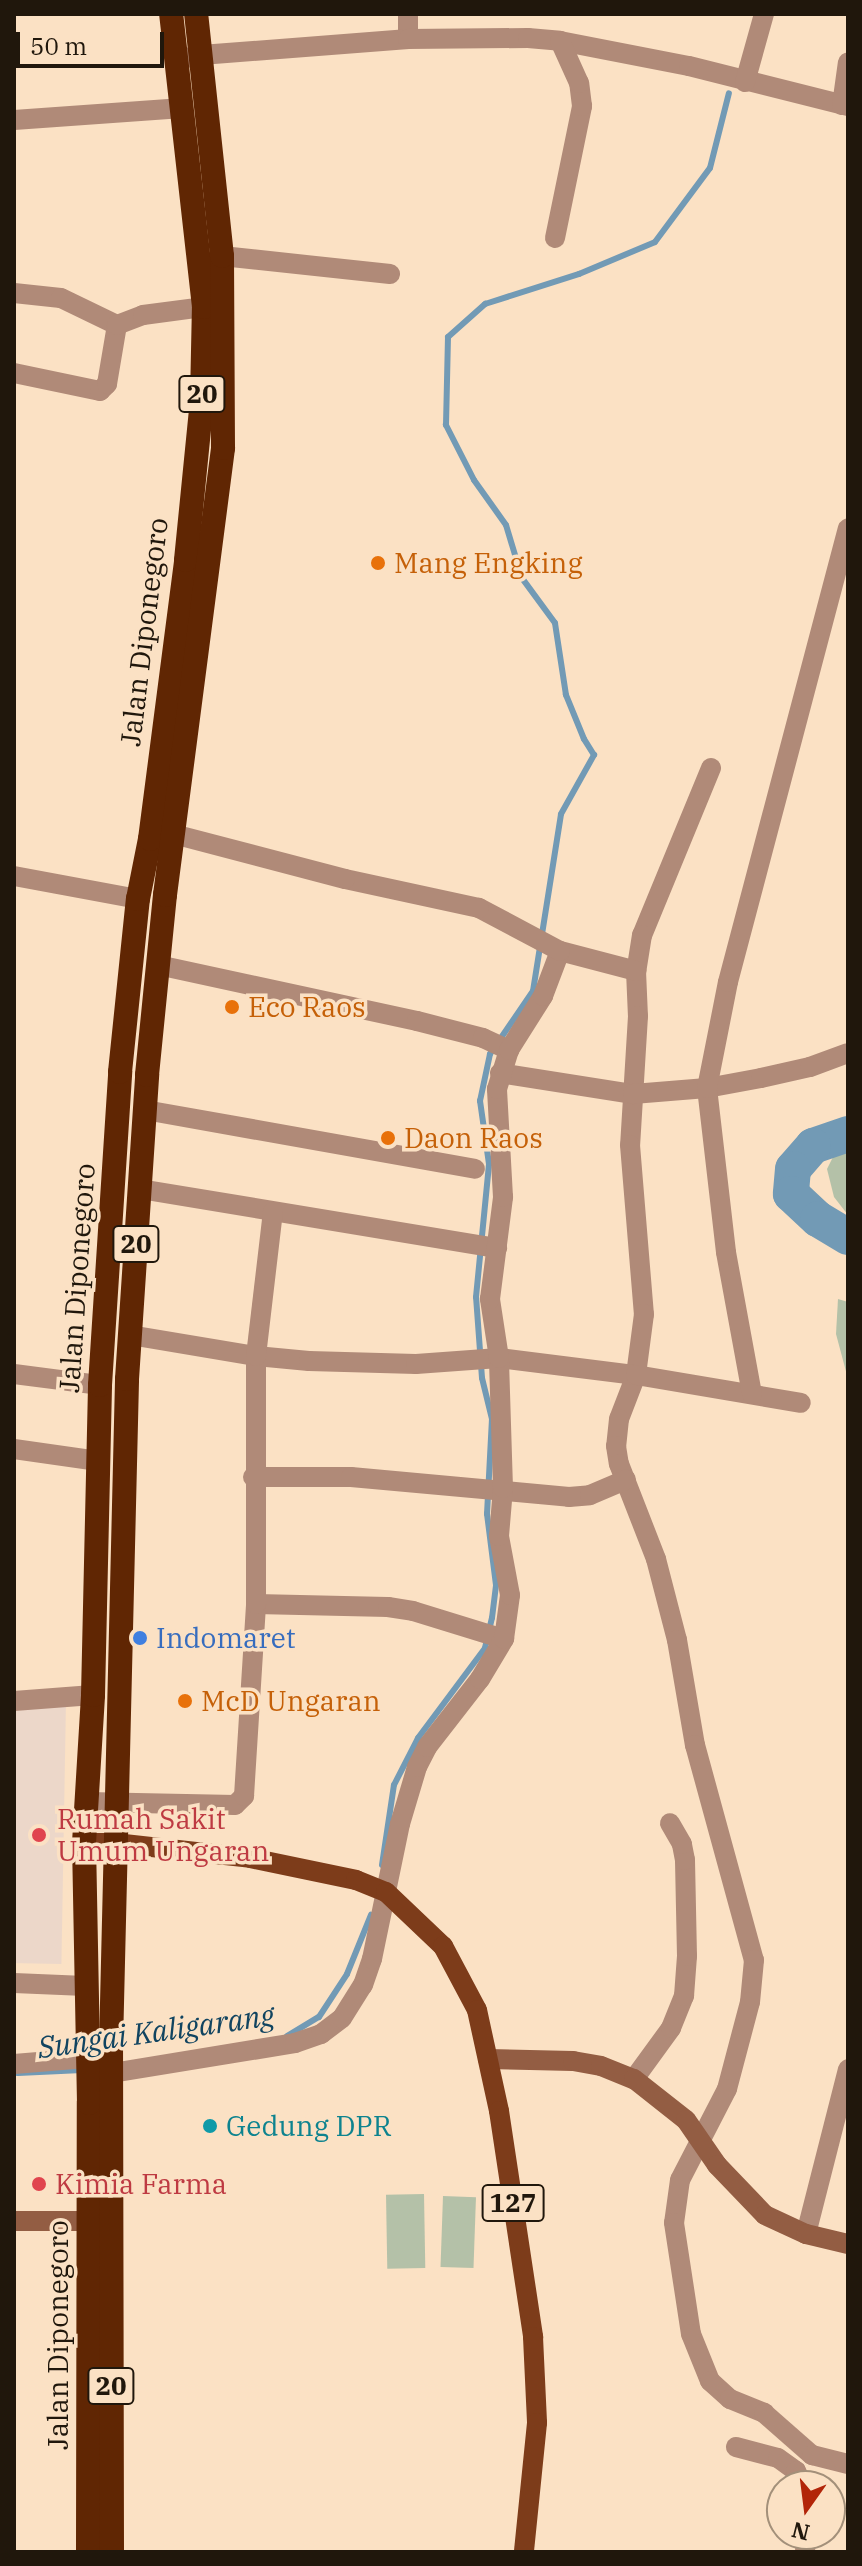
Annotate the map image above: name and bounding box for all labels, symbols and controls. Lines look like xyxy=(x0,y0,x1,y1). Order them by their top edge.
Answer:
scale bar xyxy=(20,16,168,66)
text: 50 m xyxy=(30,30,87,62)
road number: 20 xyxy=(178,372,226,416)
street label: Jalan Diponegoro xyxy=(113,516,175,748)
place label: Mang Engking xyxy=(394,546,583,580)
marker: Mang Engking xyxy=(369,554,387,572)
place label: Eco Raos xyxy=(248,990,366,1024)
marker: Eco Raos xyxy=(223,998,241,1016)
place label: Daon Raos xyxy=(404,1121,543,1155)
marker: Daon Raos xyxy=(379,1129,397,1147)
street label: Jalan Diponegoro xyxy=(52,1162,102,1394)
road number: 20 xyxy=(112,1222,160,1266)
place label: Indomaret xyxy=(156,1621,296,1655)
marker: Indomaret xyxy=(131,1629,149,1647)
place label: McD Ungaran xyxy=(201,1684,381,1718)
marker: McD Ungaran xyxy=(176,1692,194,1710)
place label: Rumah Sakit Umum Ungaran xyxy=(57,1802,269,1868)
marker: Rumah Sakit Umum Ungaran xyxy=(28,1824,50,1846)
water label: Sungai Kaligarang xyxy=(35,1997,277,2065)
place label: Gedung DPR xyxy=(226,2109,392,2143)
marker: Gedung DPR xyxy=(201,2117,219,2135)
place label: Kimia Farma xyxy=(55,2167,227,2201)
marker: Kimia Farma xyxy=(30,2175,48,2193)
road number: 127 xyxy=(481,2181,545,2225)
street label: Jalan Diponegoro xyxy=(41,2220,75,2450)
road number: 20 xyxy=(87,2364,135,2408)
north arrow xyxy=(766,2470,846,2550)
text: N xyxy=(789,2516,813,2548)

